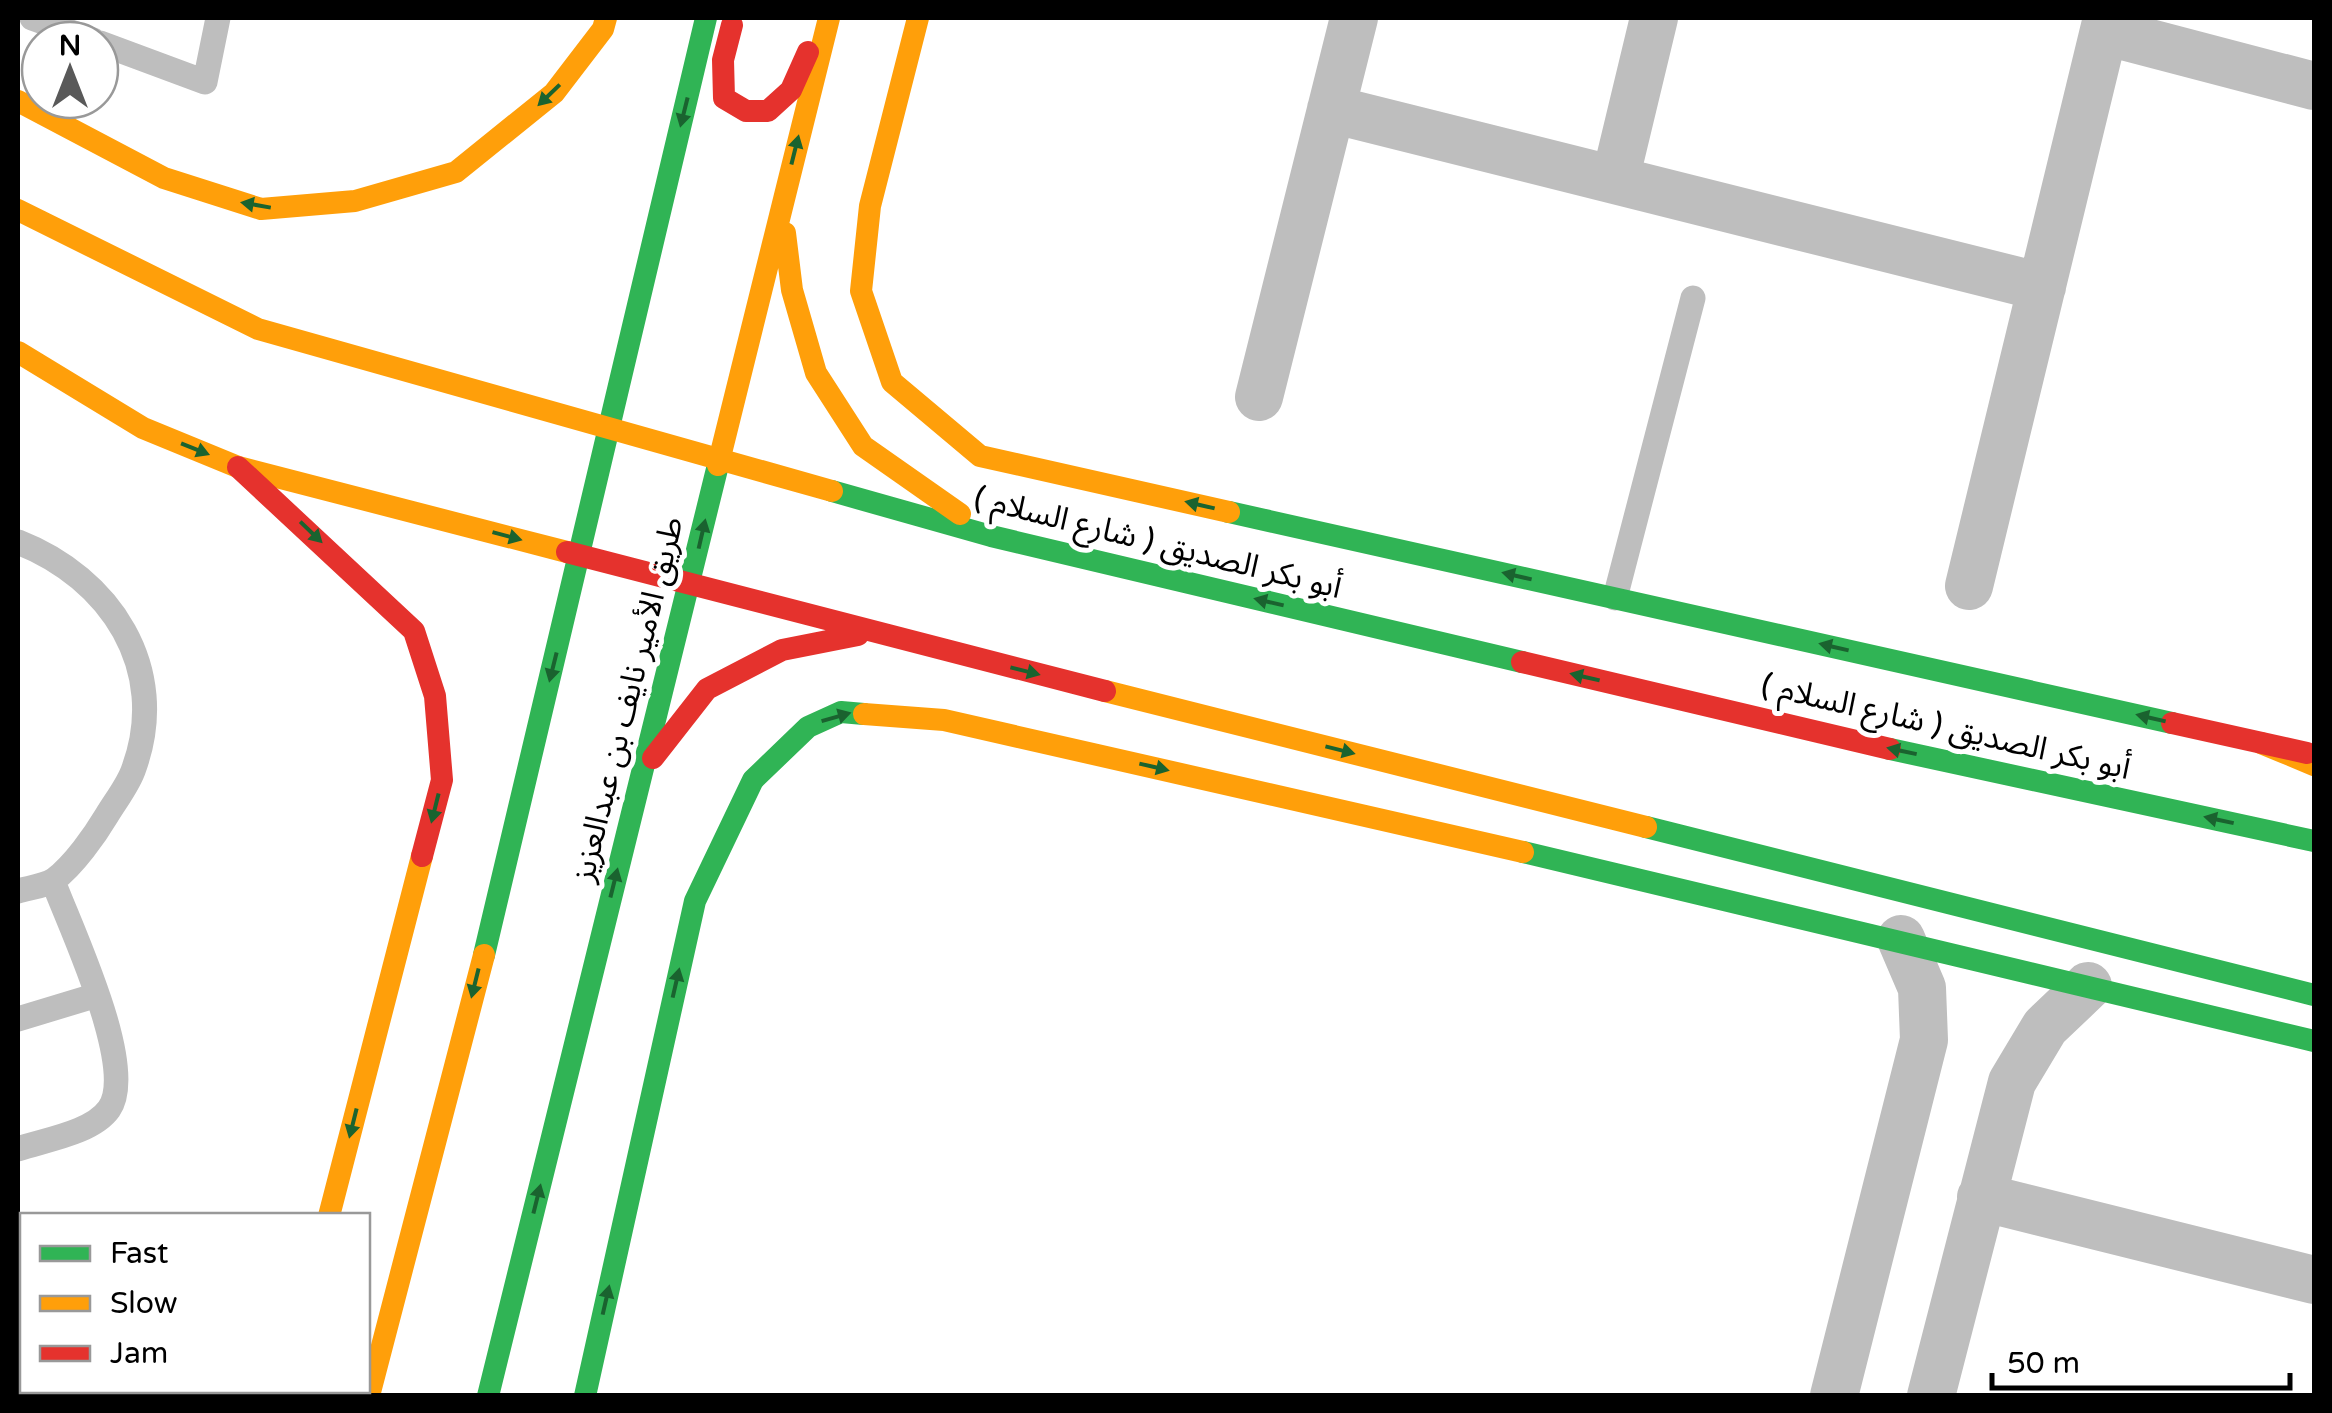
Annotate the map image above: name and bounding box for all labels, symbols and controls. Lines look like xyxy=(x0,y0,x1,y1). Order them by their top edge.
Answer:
north arrow xyxy=(20,20,120,120)
text: N xyxy=(59,29,81,63)
one-way arrow xyxy=(537,83,561,106)
one-way arrow xyxy=(676,97,691,128)
one-way arrow xyxy=(788,134,803,165)
one-way arrow xyxy=(240,197,271,212)
one-way arrow xyxy=(180,442,210,458)
street label: ( شارع السلام ) أبو بكر الصديق xyxy=(969,478,1346,611)
one-way arrow xyxy=(1184,497,1215,512)
street label: طريق الأمير نايف بن عبدالعزيز xyxy=(564,513,692,887)
one-way arrow xyxy=(695,518,710,549)
one-way arrow xyxy=(299,520,323,543)
one-way arrow xyxy=(492,529,523,545)
one-way arrow xyxy=(1501,568,1532,583)
one-way arrow xyxy=(1253,594,1284,609)
one-way arrow xyxy=(1818,639,1849,654)
one-way arrow xyxy=(545,652,560,683)
one-way arrow xyxy=(1010,664,1041,679)
street label: ( شارع السلام ) أبو بكر الصديق xyxy=(1757,665,2134,792)
one-way arrow xyxy=(1569,669,1600,684)
one-way arrow xyxy=(821,709,852,725)
one-way arrow xyxy=(2135,710,2166,725)
one-way arrow xyxy=(1325,743,1356,759)
one-way arrow xyxy=(1886,743,1917,758)
one-way arrow xyxy=(1139,760,1170,776)
one-way arrow xyxy=(426,793,442,824)
one-way arrow xyxy=(2203,812,2234,827)
one-way arrow xyxy=(607,867,623,898)
one-way arrow xyxy=(669,967,685,998)
one-way arrow xyxy=(467,968,482,999)
one-way arrow xyxy=(345,1108,361,1139)
one-way arrow xyxy=(529,1183,545,1214)
legend xyxy=(20,1213,370,1393)
text: Fast xyxy=(110,1235,169,1272)
one-way arrow xyxy=(599,1284,614,1315)
text: Slow xyxy=(110,1285,178,1322)
scale bar xyxy=(1992,1328,2290,1390)
text: Jam xyxy=(110,1335,168,1372)
text: 50 m xyxy=(2007,1345,2080,1382)

